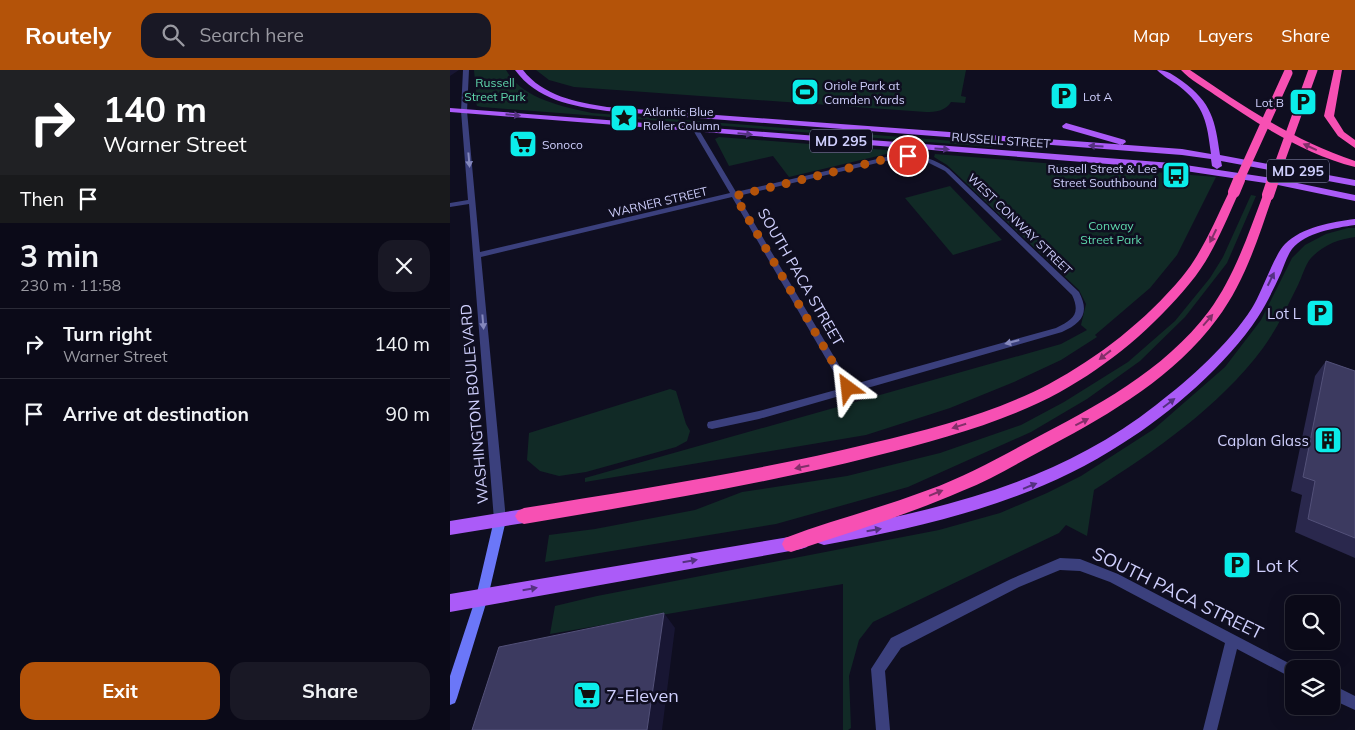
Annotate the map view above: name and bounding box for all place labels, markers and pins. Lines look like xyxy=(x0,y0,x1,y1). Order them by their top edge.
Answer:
sports icon: Oriole Park at Camden Yards xyxy=(790,77,820,107)
place label: Oriole Park at Camden Yards xyxy=(824,78,905,107)
parking icon: Lot A xyxy=(1049,81,1079,111)
parking icon: Lot B xyxy=(1288,87,1318,117)
place label: Lot A xyxy=(1083,89,1113,104)
place label: Lot B xyxy=(1255,95,1284,110)
place icon: Atlantic Blue Roller Column xyxy=(609,103,639,133)
place label: Atlantic Blue Roller Column xyxy=(643,104,720,133)
supermarket icon: Sonoco xyxy=(508,129,538,159)
pin xyxy=(887,135,929,177)
place label: Sonoco xyxy=(542,137,583,152)
bus stop icon: Russell Street & Lee Street Southbound xyxy=(1161,160,1191,190)
place label: Russell Street & Lee Street Southbound xyxy=(1047,161,1157,190)
parking icon: Lot L xyxy=(1305,298,1335,328)
place label: Lot L xyxy=(1267,304,1301,323)
building icon: Caplan Glass xyxy=(1313,425,1343,455)
place label: Caplan Glass xyxy=(1217,431,1309,450)
parking icon: Lot K xyxy=(1222,550,1252,580)
place label: Lot K xyxy=(1256,554,1299,577)
supermarket icon: 7-Eleven xyxy=(572,680,602,710)
place label: 7-Eleven xyxy=(606,684,679,707)

